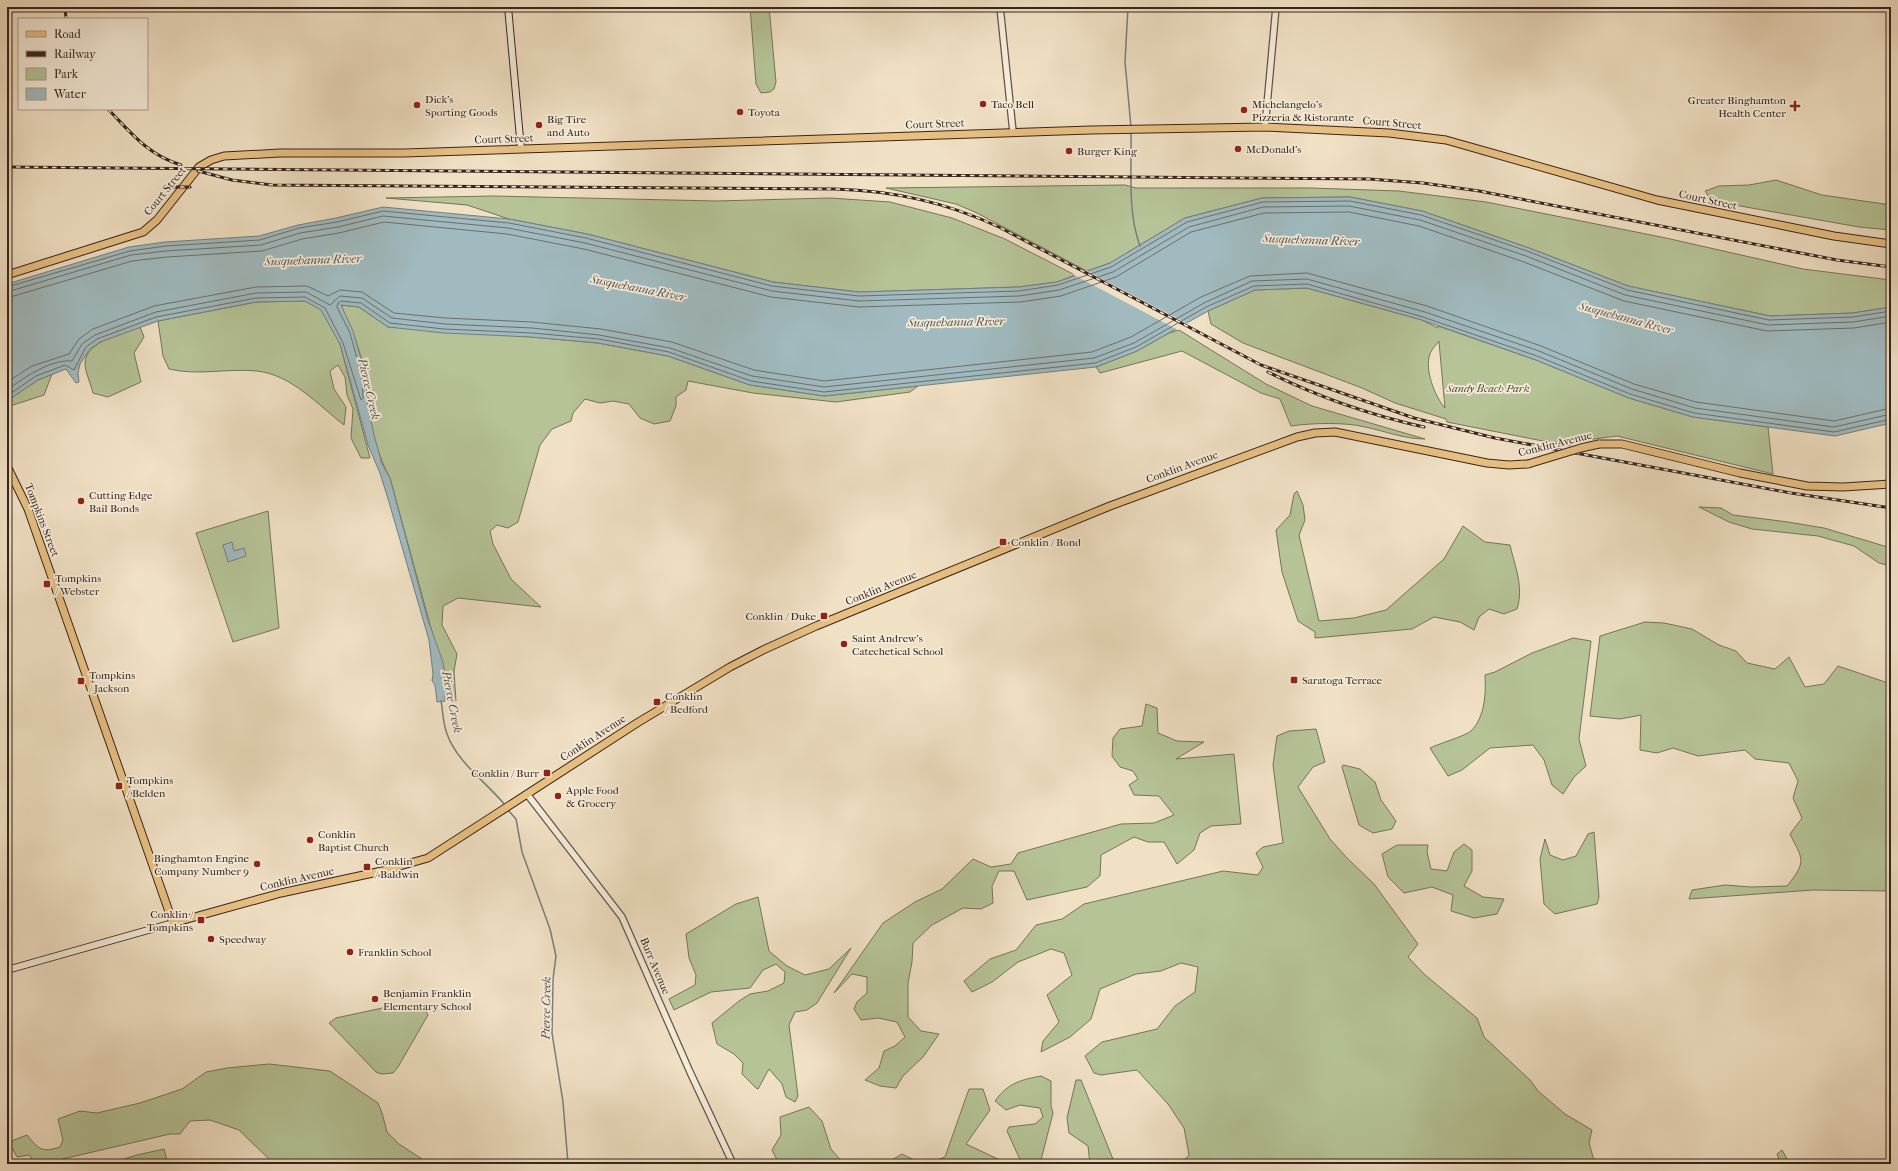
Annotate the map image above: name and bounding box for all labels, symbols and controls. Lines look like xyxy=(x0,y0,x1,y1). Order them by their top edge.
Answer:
legend xyxy=(18,18,148,110)
text: Road xyxy=(54,27,81,41)
text: Railway xyxy=(54,47,96,61)
text: Park xyxy=(54,67,79,81)
text: Water xyxy=(53,87,87,101)
place label: Dick's Sporting Goods xyxy=(425,93,498,119)
place label: Greater Binghamton Health Center xyxy=(1688,94,1787,120)
place label: Taco Bell xyxy=(991,98,1034,111)
place label: Michelangelo's Pizzeria & Ristorante xyxy=(1252,98,1355,124)
marker: Taco Bell xyxy=(978,99,988,109)
marker: Dick's Sporting Goods xyxy=(412,100,422,110)
marker: Greater Binghamton Health Center xyxy=(1789,100,1801,112)
marker: Michelangelo's Pizzeria & Ristorante xyxy=(1239,105,1249,115)
place label: Toyota xyxy=(748,106,781,119)
marker: Toyota xyxy=(735,107,745,117)
place label: Big Tire and Auto xyxy=(547,113,590,139)
street label: Court Street xyxy=(1362,114,1422,132)
street label: Court Street xyxy=(905,116,965,132)
marker: Big Tire and Auto xyxy=(534,120,544,130)
street label: Court Street xyxy=(474,131,534,147)
place label: McDonald's xyxy=(1246,143,1301,156)
marker: McDonald's xyxy=(1233,144,1243,154)
place label: Burger King xyxy=(1077,145,1137,158)
marker: Burger King xyxy=(1064,146,1074,156)
street label: Court Street xyxy=(141,164,189,218)
street label: Court Street xyxy=(1678,187,1738,213)
water label: Susquehanna River xyxy=(1261,231,1361,249)
water label: Susquehanna River xyxy=(263,251,363,269)
water label: Susquehanna River xyxy=(588,272,688,304)
water label: Susquehanna River xyxy=(1576,298,1676,338)
water label: Susquehanna River xyxy=(906,314,1006,330)
water label: Pierce Creek xyxy=(355,356,383,421)
park label: Sandy Beach Park xyxy=(1445,382,1530,395)
street label: Conklin Avenue xyxy=(1517,428,1594,459)
street label: Conklin Avenue xyxy=(1144,448,1220,486)
street label: Tompkins Street xyxy=(22,481,62,559)
place label: Cutting Edge Bail Bonds xyxy=(89,489,153,515)
marker: Cutting Edge Bail Bonds xyxy=(76,496,86,506)
place label: Conklin / Bond xyxy=(1011,536,1082,549)
marker: Conklin / Bond xyxy=(998,537,1008,547)
street label: Conklin Avenue xyxy=(844,568,919,608)
place label: Tompkins / Webster xyxy=(54,572,101,598)
marker: Tompkins / Webster xyxy=(42,579,52,589)
place label: Conklin / Duke xyxy=(745,610,817,623)
marker: Conklin / Duke xyxy=(819,611,829,621)
place label: Saint Andrew's Catechetical School xyxy=(852,632,943,658)
marker: Saint Andrew's Catechetical School xyxy=(839,639,849,649)
place label: Tompkins / Jackson xyxy=(88,669,135,695)
water label: Pierce Creek xyxy=(439,669,465,734)
place label: Saratoga Terrace xyxy=(1302,674,1383,687)
marker: Saratoga Terrace xyxy=(1289,675,1299,685)
marker: Tompkins / Jackson xyxy=(76,676,86,686)
place label: Conklin / Bedford xyxy=(664,690,709,716)
marker: Conklin / Bedford xyxy=(652,697,662,707)
street label: Conklin Avenue xyxy=(558,712,629,764)
place label: Conklin / Burr xyxy=(471,767,539,780)
marker: Conklin / Burr xyxy=(542,768,552,778)
place label: Tompkins / Belden xyxy=(126,774,173,800)
marker: Tompkins / Belden xyxy=(114,781,124,791)
place label: Apple Food & Grocery xyxy=(565,784,620,810)
marker: Apple Food & Grocery xyxy=(553,791,563,801)
place label: Conklin Baptist Church xyxy=(318,828,390,854)
marker: Conklin Baptist Church xyxy=(305,835,315,845)
place label: Binghamton Engine Company Number 9 xyxy=(154,852,250,878)
place label: Conklin / Baldwin xyxy=(374,855,420,881)
marker: Binghamton Engine Company Number 9 xyxy=(252,859,262,869)
marker: Conklin / Baldwin xyxy=(362,862,372,872)
street label: Conklin Avenue xyxy=(259,864,336,894)
place label: Conklin / Tompkins xyxy=(147,908,194,934)
marker: Conklin / Tompkins xyxy=(196,915,206,925)
place label: Speedway xyxy=(219,933,267,946)
marker: Speedway xyxy=(206,934,216,944)
street label: Burr Avenue xyxy=(637,936,673,997)
place label: Franklin School xyxy=(358,946,431,959)
marker: Franklin School xyxy=(345,947,355,957)
water label: Pierce Creek xyxy=(538,976,554,1041)
place label: Benjamin Franklin Elementary School xyxy=(383,987,472,1013)
marker: Benjamin Franklin Elementary School xyxy=(370,994,380,1004)

